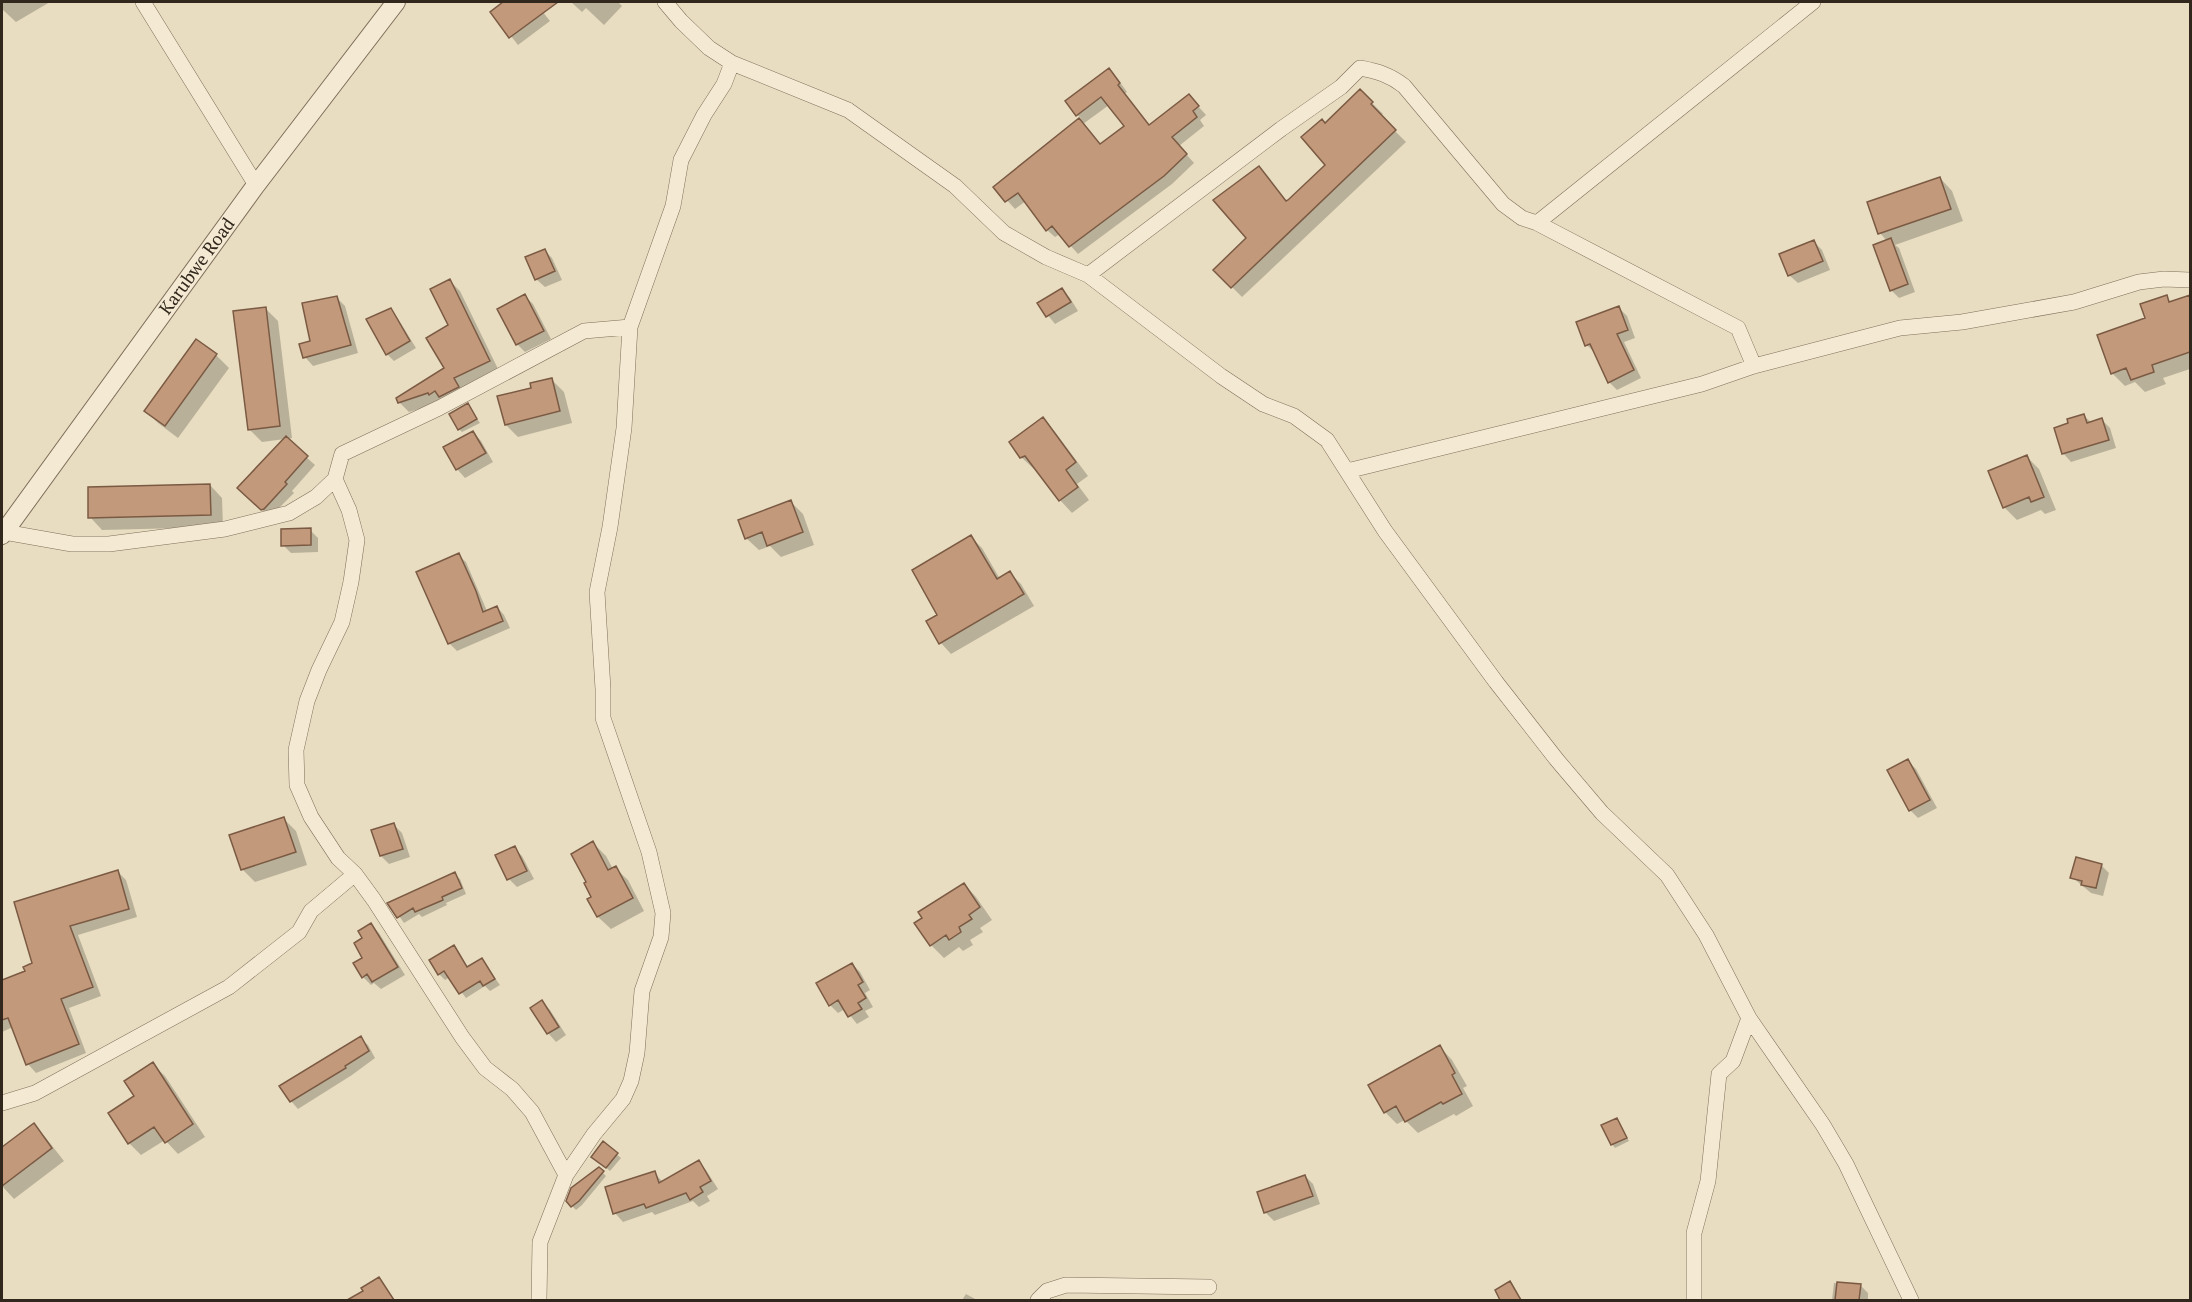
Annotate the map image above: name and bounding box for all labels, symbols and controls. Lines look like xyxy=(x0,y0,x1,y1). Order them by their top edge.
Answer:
street label: Karubwe Road xyxy=(153,212,239,319)

